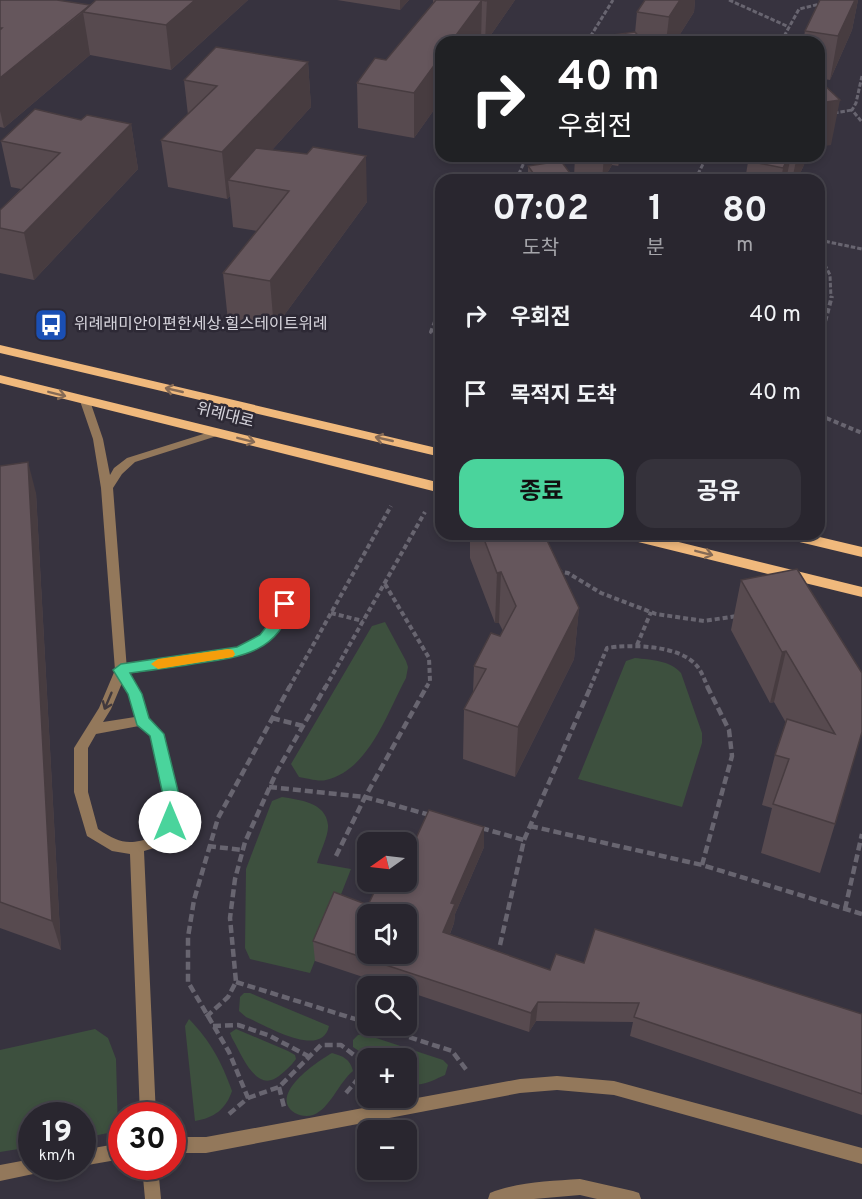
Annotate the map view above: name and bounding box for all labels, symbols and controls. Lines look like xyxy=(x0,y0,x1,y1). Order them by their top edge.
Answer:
text: 40 m xyxy=(558,52,660,105)
icon: right xyxy=(459,60,537,138)
text: 우회전 xyxy=(558,111,633,145)
text: 07:02 xyxy=(492,187,589,233)
text: 1 xyxy=(648,187,663,233)
text: 80 xyxy=(722,189,768,235)
text: m xyxy=(736,233,753,259)
text: 도착 xyxy=(522,236,559,262)
text: 분 xyxy=(646,236,665,262)
icon: right xyxy=(459,299,492,332)
text: 40 m xyxy=(749,302,801,329)
text: 우회전 xyxy=(510,305,571,332)
bus stop icon: 위례래미안이편한세상.힐스테이트위례 xyxy=(33,307,69,343)
place label: 위례래미안이편한세상.힐스테이트위례 xyxy=(74,315,328,335)
icon: arrive xyxy=(459,377,492,410)
text: 40 m xyxy=(749,380,801,407)
text: 목적지 도착 xyxy=(510,383,617,410)
one-way arrow xyxy=(165,384,184,395)
one-way arrow xyxy=(47,388,66,400)
street label: 위례대로 xyxy=(194,399,256,433)
one-way arrow xyxy=(375,433,394,445)
one-way arrow xyxy=(236,435,255,447)
button: 종료 xyxy=(459,459,624,528)
button: 공유 xyxy=(636,459,801,528)
one-way arrow xyxy=(694,548,713,560)
pin xyxy=(259,578,310,629)
icon: arrive xyxy=(268,587,301,620)
one-way arrow xyxy=(102,691,113,710)
position arrow xyxy=(138,790,202,854)
north arrow xyxy=(357,832,417,892)
map controls xyxy=(357,832,417,1180)
button: sound xyxy=(357,904,417,964)
button: search xyxy=(357,976,417,1036)
button: + xyxy=(357,1048,417,1108)
speed limit sign: 30 xyxy=(108,1102,186,1180)
text: 19 xyxy=(42,1115,72,1152)
button: − xyxy=(357,1120,417,1180)
text: km/h xyxy=(39,1147,75,1166)

